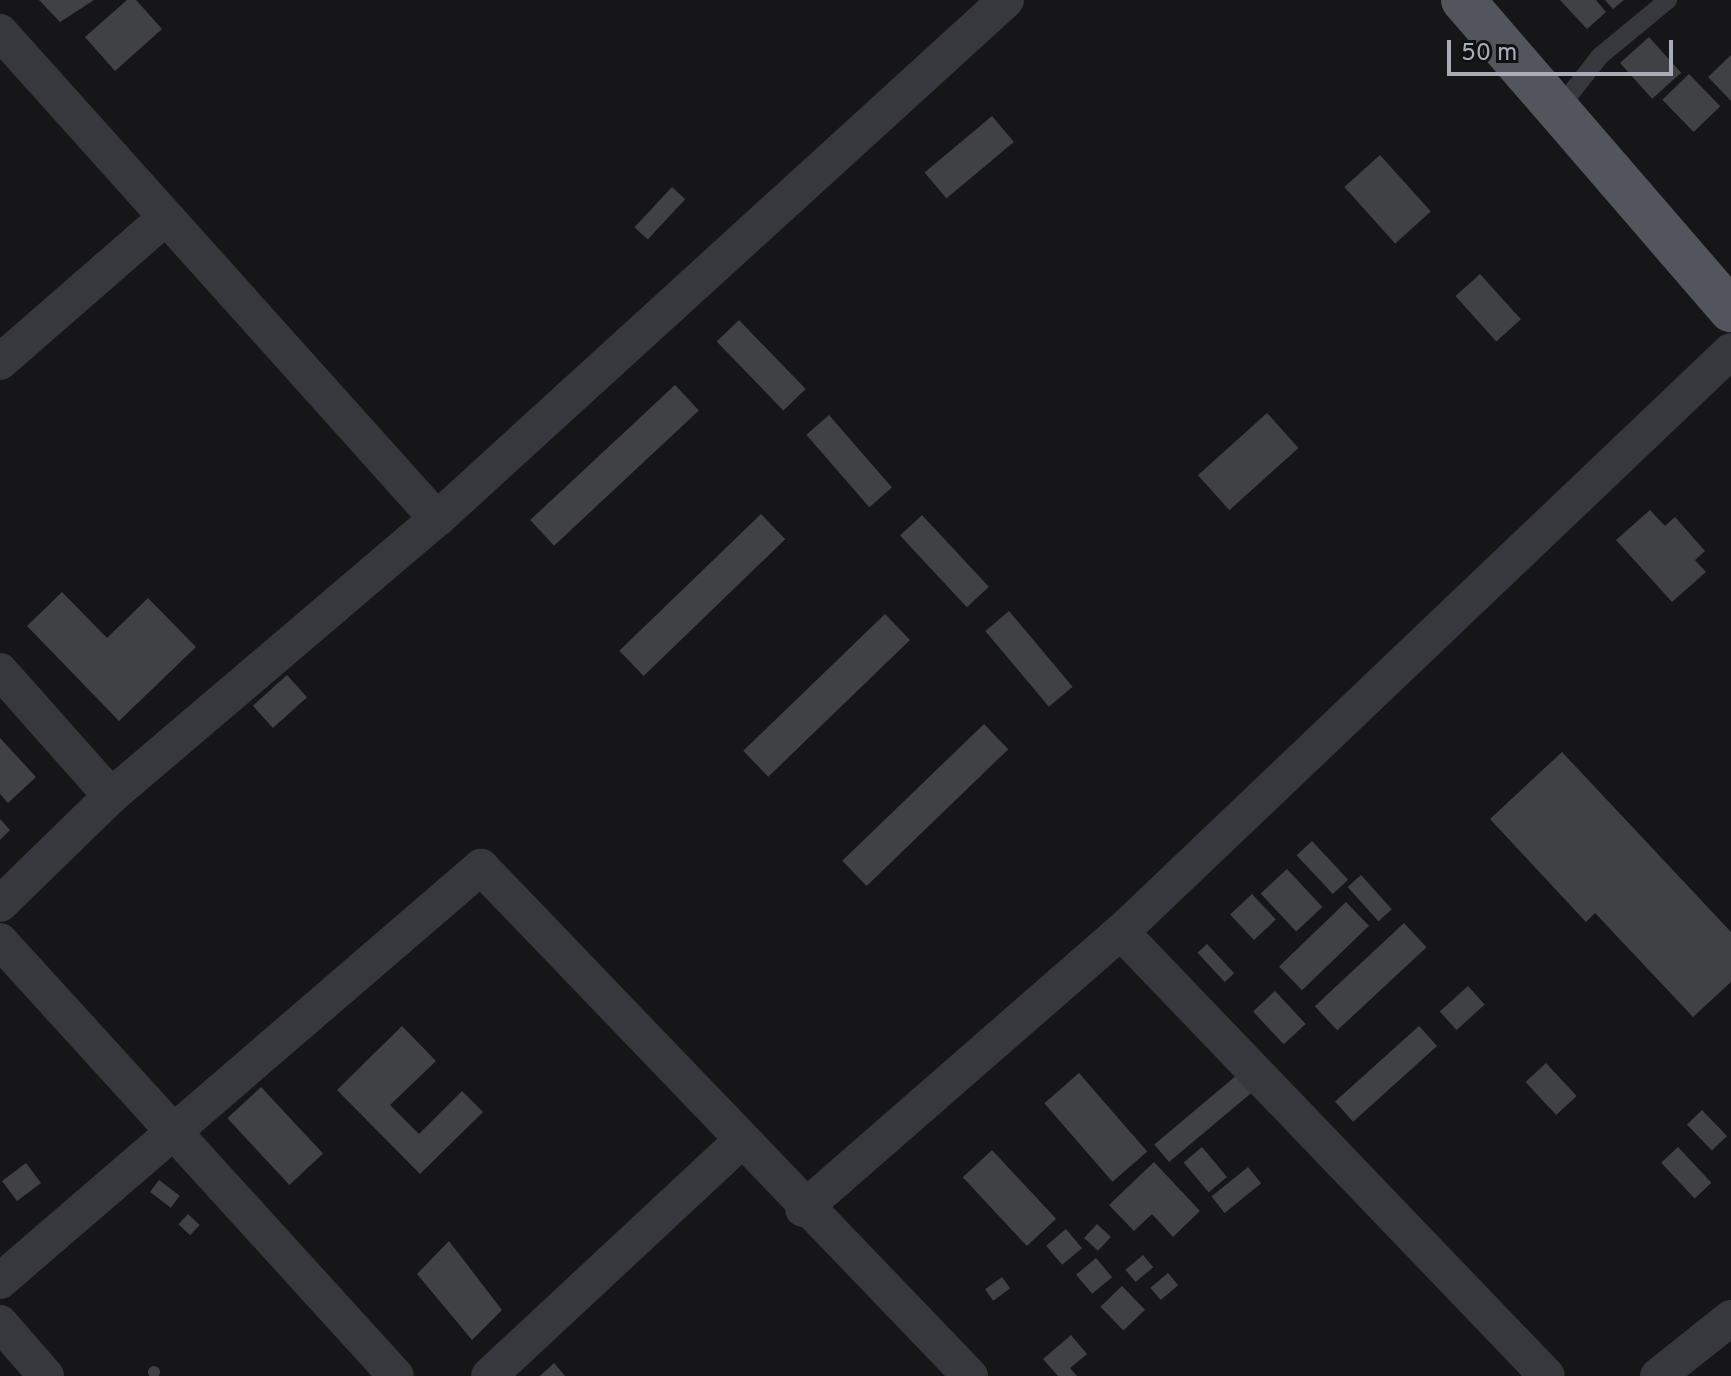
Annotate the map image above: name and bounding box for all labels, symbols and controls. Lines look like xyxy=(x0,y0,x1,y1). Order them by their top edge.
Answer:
scale bar xyxy=(1451,24,1677,74)
text: 50 m xyxy=(1461,39,1517,69)

